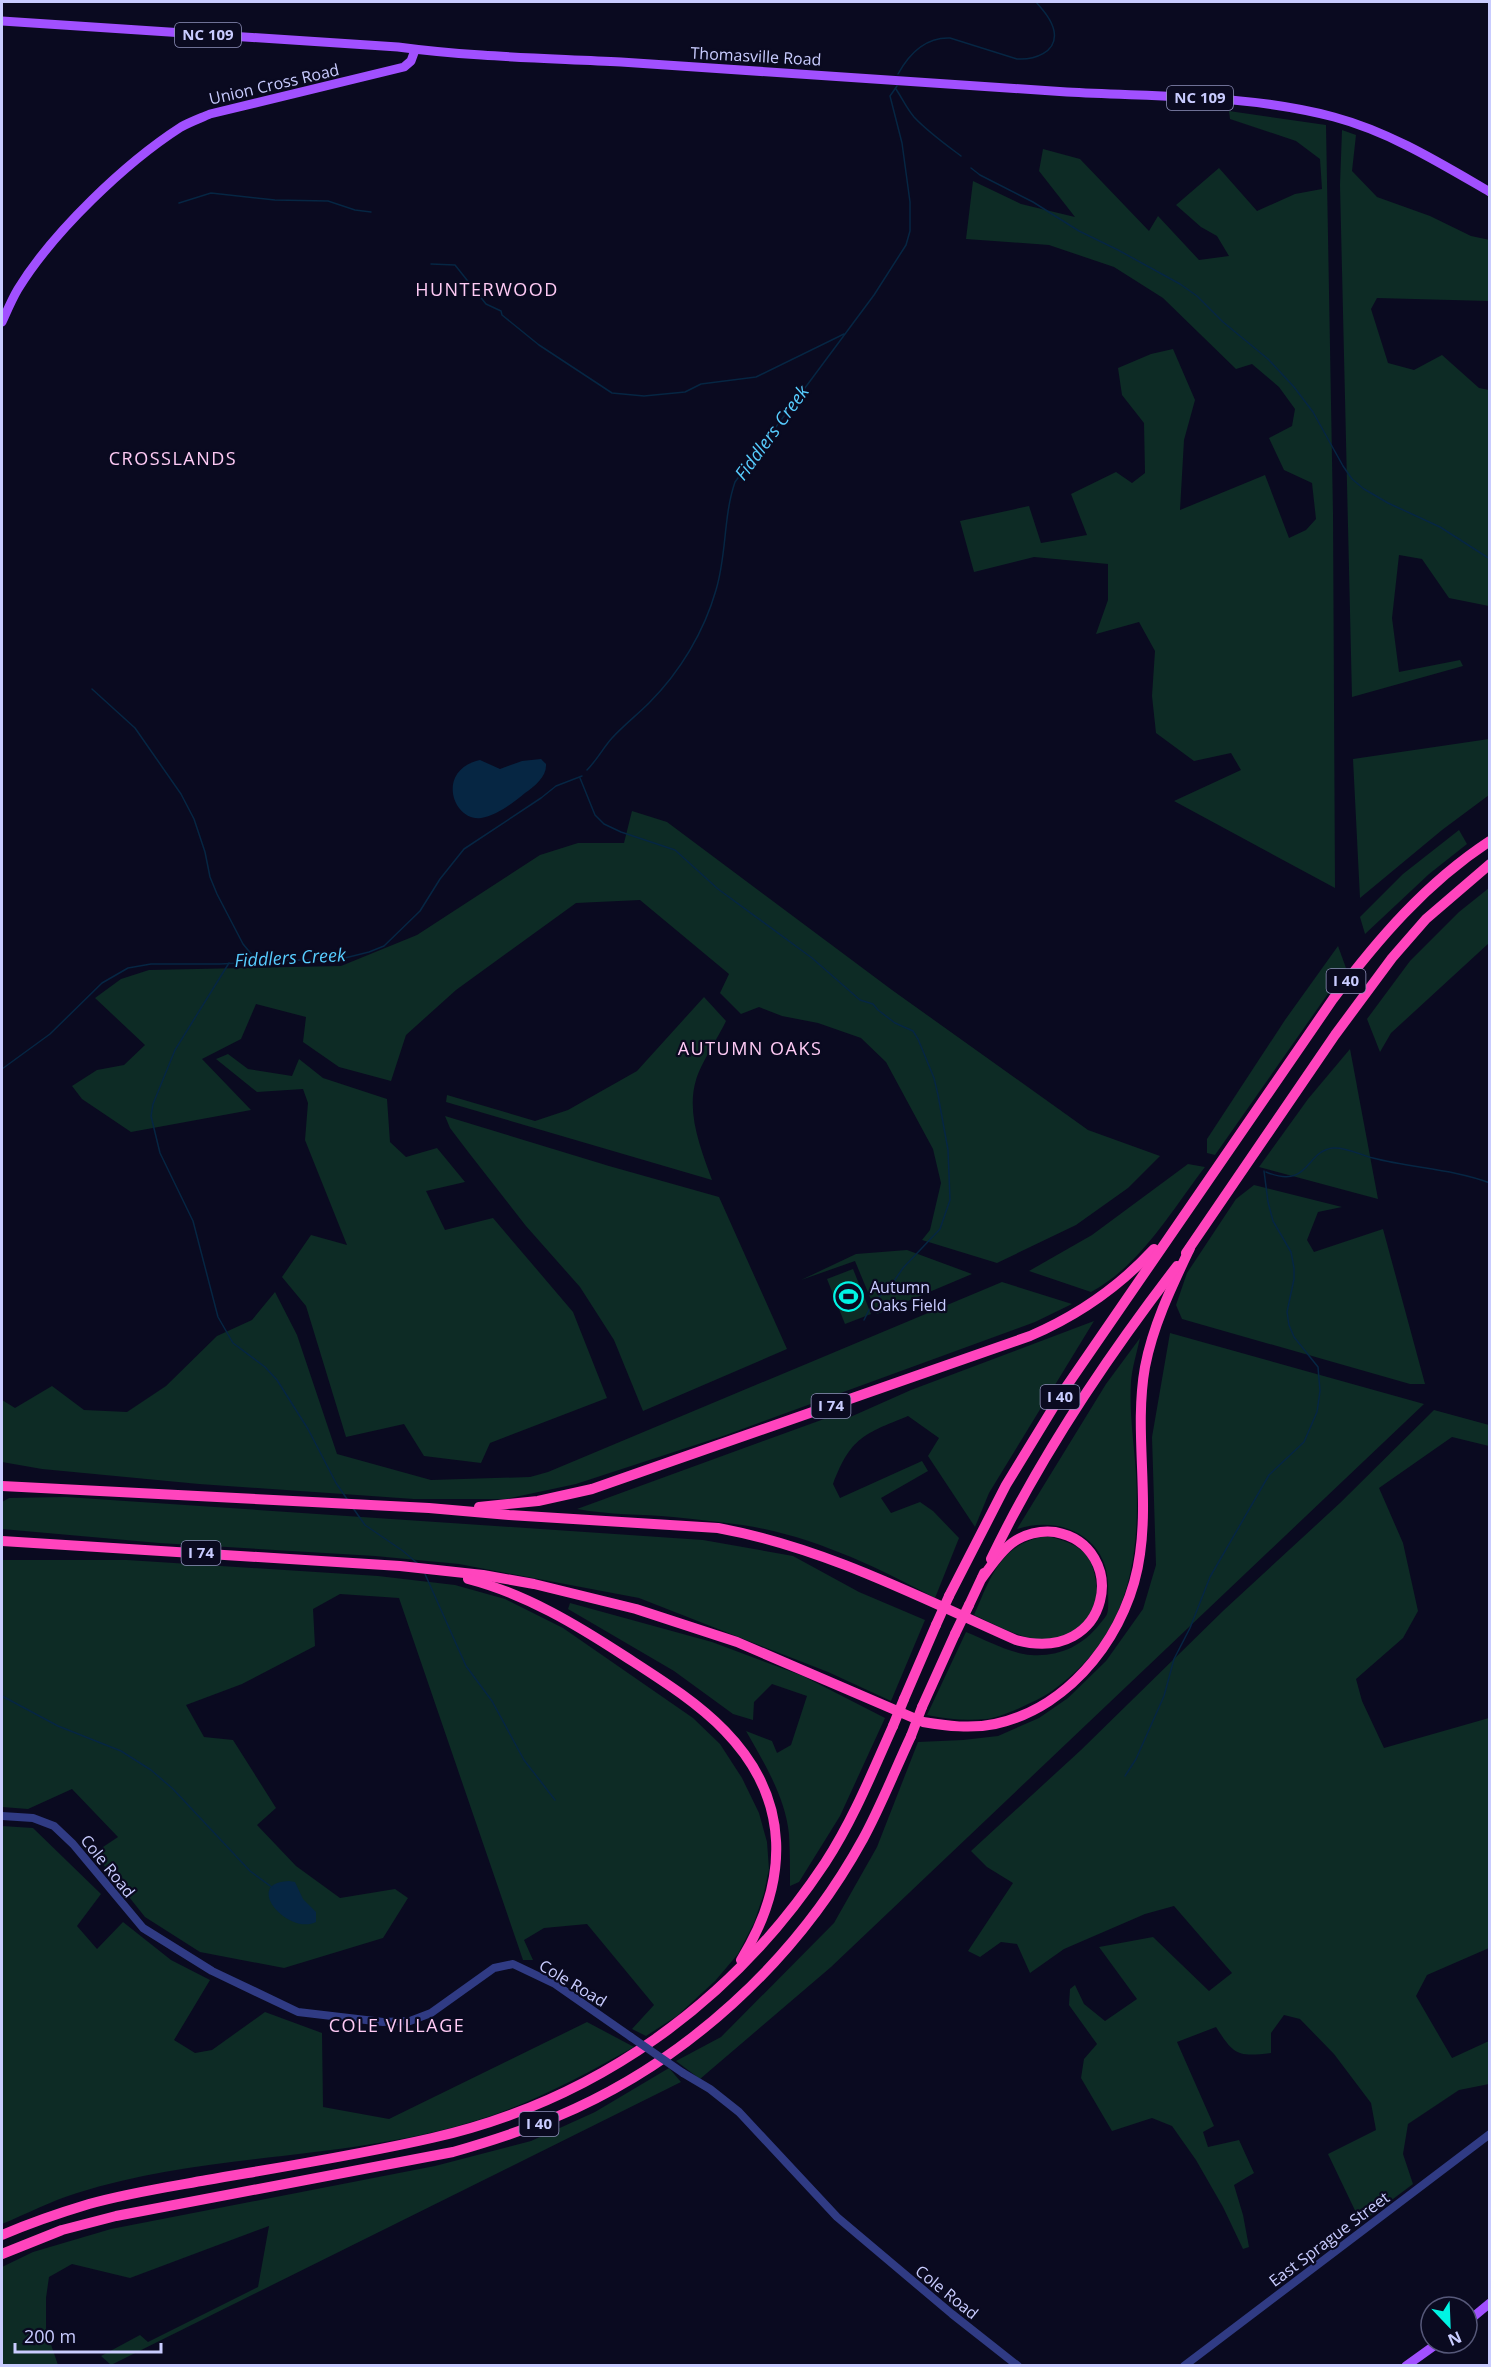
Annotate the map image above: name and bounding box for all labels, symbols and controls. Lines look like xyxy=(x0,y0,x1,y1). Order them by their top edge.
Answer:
road number: NC 109 xyxy=(175,23,241,47)
street label: Thomasville Road xyxy=(690,42,822,70)
street label: Union Cross Road xyxy=(207,58,341,110)
road number: NC 109 xyxy=(1167,86,1233,110)
district label: HUNTERWOOD xyxy=(415,277,559,301)
water label: Fiddlers Creek xyxy=(729,379,814,485)
district label: CROSSLANDS xyxy=(109,446,237,470)
water label: Fiddlers Creek xyxy=(234,942,347,972)
road number: I 40 xyxy=(1326,969,1366,993)
district label: AUTUMN OAKS xyxy=(678,1036,822,1060)
place label: Autumn Oaks Field xyxy=(870,1276,947,1316)
sports icon: Autumn Oaks Field xyxy=(833,1280,865,1312)
road number: I 40 xyxy=(1040,1385,1080,1409)
road number: I 74 xyxy=(812,1394,850,1418)
road number: I 74 xyxy=(182,1541,220,1565)
street label: Cole Road xyxy=(76,1830,140,1902)
street label: Cole Road xyxy=(535,1954,611,2012)
district label: COLE VILLAGE xyxy=(329,2013,465,2037)
road number: I 40 xyxy=(520,2112,558,2136)
street label: East Sprague Street xyxy=(1264,2186,1394,2292)
street label: Cole Road xyxy=(911,2260,983,2324)
north arrow xyxy=(1419,2295,1479,2355)
scale bar xyxy=(15,2316,160,2354)
text: 200 m xyxy=(24,2324,76,2348)
text: N xyxy=(1445,2326,1465,2351)

